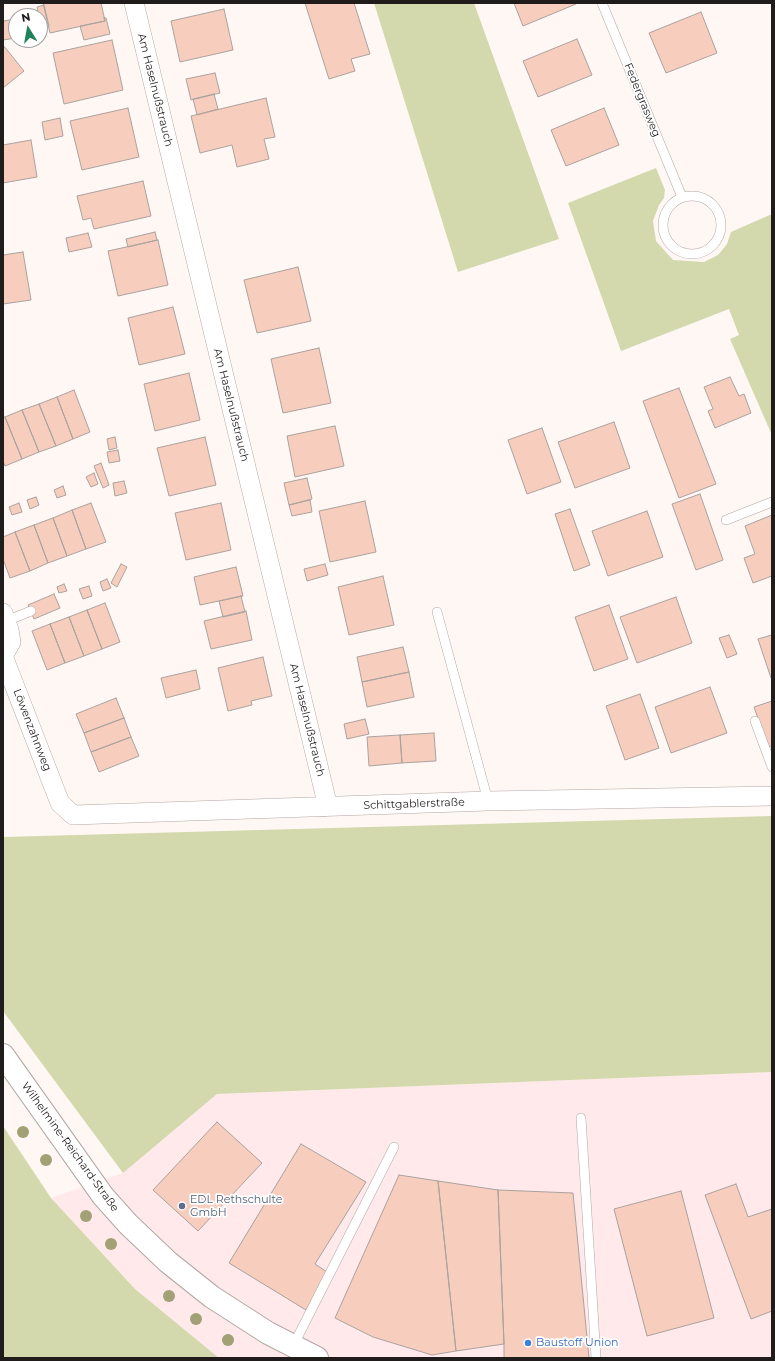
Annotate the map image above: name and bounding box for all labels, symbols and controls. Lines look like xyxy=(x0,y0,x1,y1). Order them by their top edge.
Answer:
north arrow xyxy=(8,8,48,48)
text: N xyxy=(20,9,32,25)
street label: Am Haselnußstrauch xyxy=(135,32,175,148)
street label: Federgrasweg xyxy=(621,61,663,139)
street label: Am Haselnußstrauch xyxy=(211,347,251,463)
street label: Am Haselnußstrauch xyxy=(287,662,327,778)
street label: Löwenzahnweg xyxy=(10,687,54,773)
street label: Schittgablerstraße xyxy=(363,796,465,812)
street label: Wilhelmine-Reichard-Straße xyxy=(19,1080,121,1214)
place label: EDL Rethschulte GmbH xyxy=(190,1193,282,1219)
marker: EDL Rethschulte GmbH xyxy=(177,1201,187,1211)
place label: Baustoff Union xyxy=(536,1336,619,1350)
marker: Baustoff Union xyxy=(523,1338,533,1348)

